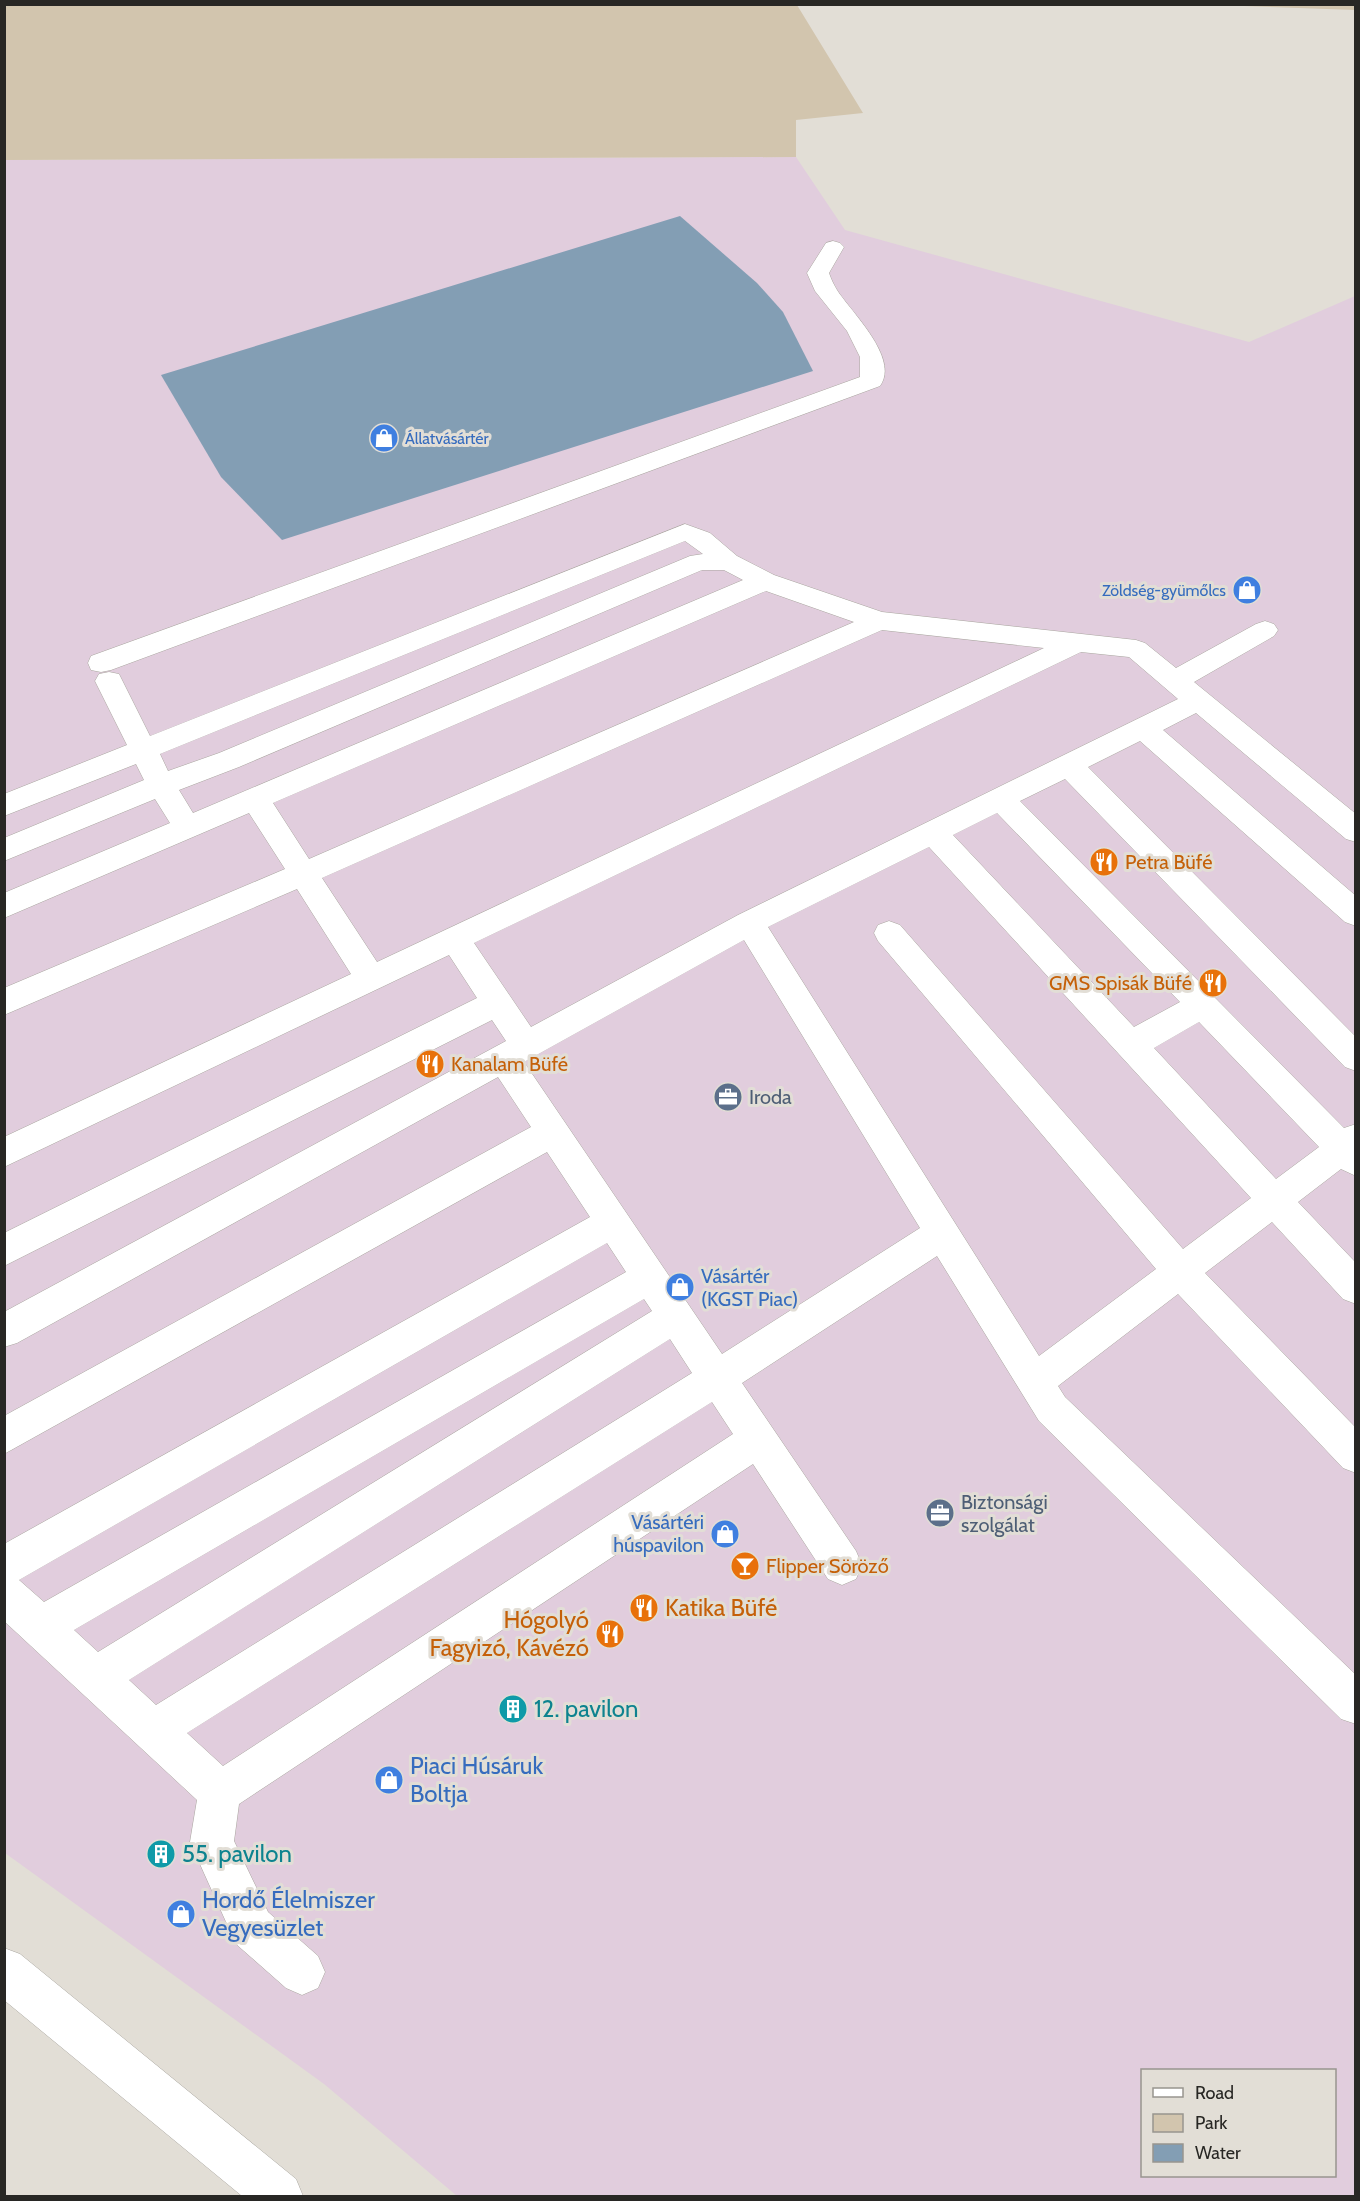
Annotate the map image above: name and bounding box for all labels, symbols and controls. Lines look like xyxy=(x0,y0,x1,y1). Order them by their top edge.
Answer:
shop icon: Állatvásártér xyxy=(368,422,400,454)
place label: Állatvásártér xyxy=(405,429,490,448)
shop icon: Zöldség-gyümőlcs xyxy=(1231,574,1263,606)
place label: Zöldség-gyümőlcs xyxy=(1102,581,1226,600)
restaurant icon: Petra Büfé xyxy=(1088,846,1120,878)
place label: Petra Büfé xyxy=(1125,850,1212,874)
restaurant icon: GMS Spisák Büfé xyxy=(1197,967,1229,999)
place label: GMS Spisák Büfé xyxy=(1049,971,1192,995)
restaurant icon: Kanalam Büfé xyxy=(414,1048,446,1080)
place label: Kanalam Büfé xyxy=(451,1052,568,1076)
office icon: Iroda xyxy=(712,1081,744,1113)
place label: Iroda xyxy=(749,1085,792,1109)
place label: Vásártér (KGST Piac) xyxy=(701,1264,798,1311)
shop icon: Vásártér (KGST Piac) xyxy=(664,1271,696,1303)
place label: Biztonsági szolgálat xyxy=(961,1490,1048,1537)
office icon: Biztonsági szolgálat xyxy=(924,1497,956,1529)
place label: Vásártéri húspavilon xyxy=(613,1510,704,1557)
shop icon: Vásártéri húspavilon xyxy=(709,1518,741,1550)
bar icon: Flipper Söröző xyxy=(729,1550,761,1582)
place label: Flipper Söröző xyxy=(766,1554,889,1578)
restaurant icon: Katika Büfé xyxy=(628,1592,660,1624)
place label: Katika Büfé xyxy=(665,1593,777,1622)
place label: Hógolyó Fagyizó, Kávézó xyxy=(430,1605,589,1662)
restaurant icon: Hógolyó Fagyizó, Kávézó xyxy=(594,1618,626,1650)
building icon: 12. pavilon xyxy=(497,1693,529,1725)
place label: 12. pavilon xyxy=(534,1694,638,1723)
place label: Piaci Húsáruk Boltja xyxy=(410,1751,543,1808)
shop icon: Piaci Húsáruk Boltja xyxy=(373,1764,405,1796)
building icon: 55. pavilon xyxy=(145,1838,177,1870)
place label: 55. pavilon xyxy=(182,1839,292,1868)
place label: Hordő Élelmiszer Vegyesüzlet xyxy=(202,1885,375,1942)
shop icon: Hordő Élelmiszer Vegyesüzlet xyxy=(165,1898,197,1930)
legend xyxy=(1141,2069,1336,2177)
text: Road xyxy=(1195,2082,1234,2104)
text: Park xyxy=(1195,2112,1228,2134)
text: Water xyxy=(1195,2142,1241,2164)

